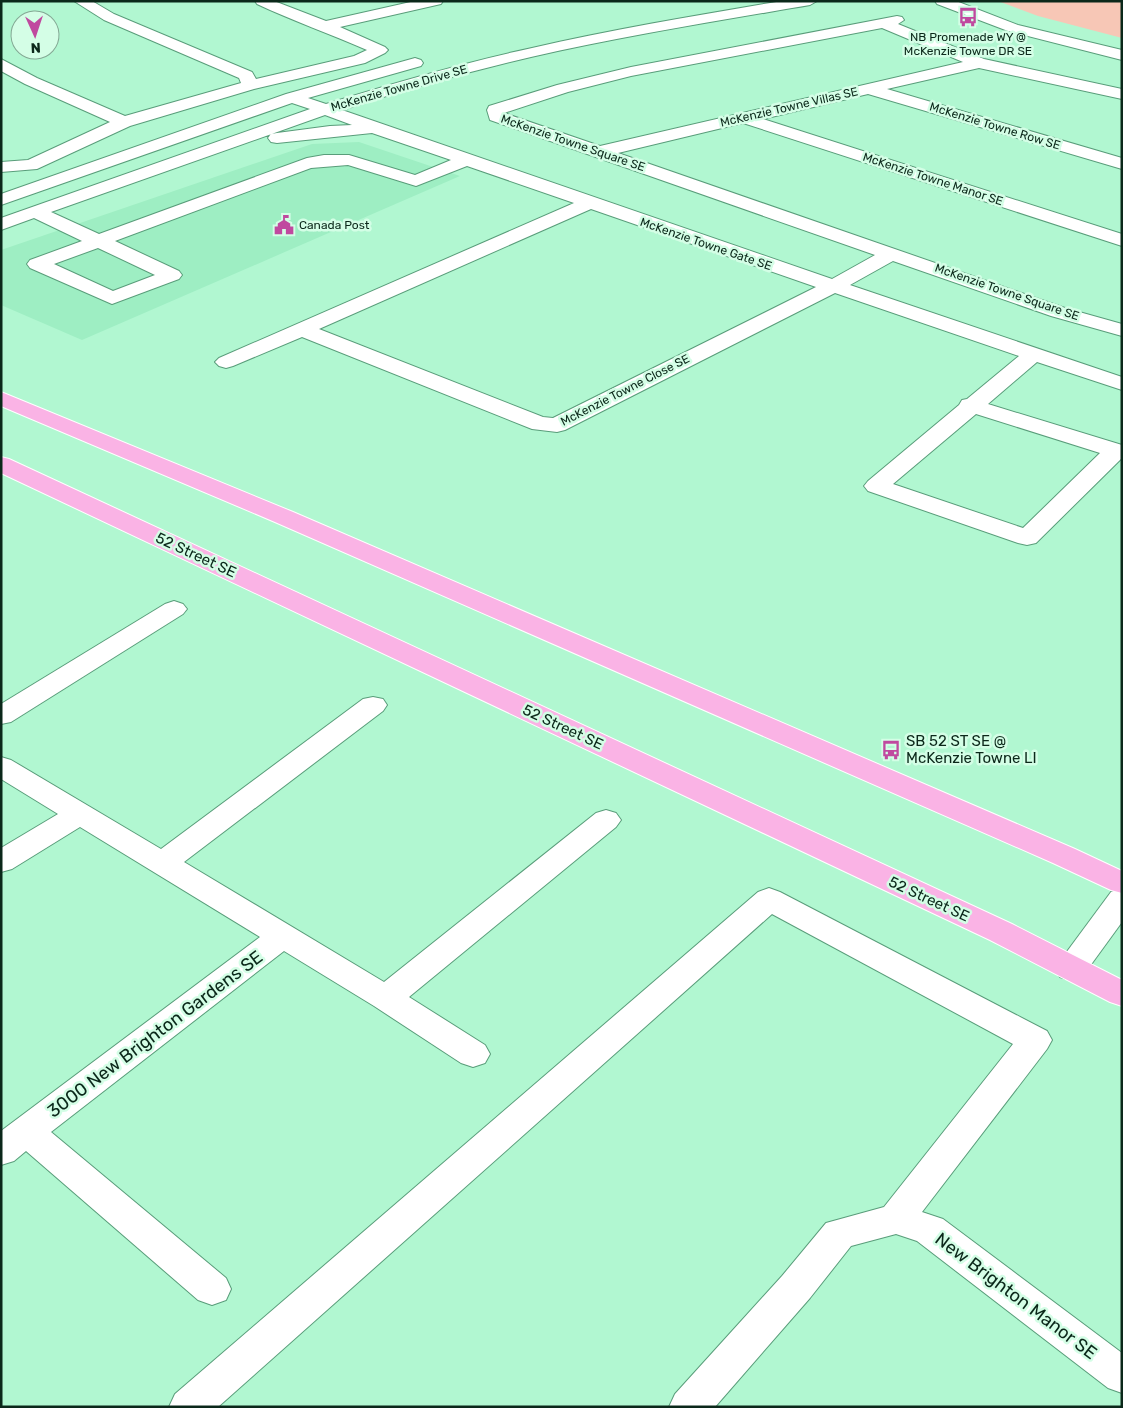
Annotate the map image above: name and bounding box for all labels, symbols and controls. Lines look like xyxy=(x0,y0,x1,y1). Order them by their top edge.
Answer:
bus stop icon: NB Promenade WY @ McKenzie Towne DR SE xyxy=(957,6,979,28)
north arrow xyxy=(10,10,60,60)
place label: NB Promenade WY @ McKenzie Towne DR SE xyxy=(904,30,1032,58)
text: N xyxy=(30,39,41,56)
street label: McKenzie Towne Drive SE xyxy=(329,62,469,114)
street label: McKenzie Towne Villas SE xyxy=(719,84,859,130)
street label: McKenzie Towne Row SE xyxy=(928,99,1062,153)
street label: McKenzie Towne Square SE xyxy=(499,112,647,174)
street label: McKenzie Towne Manor SE xyxy=(861,150,1005,208)
public building icon: Canada Post xyxy=(273,214,295,236)
street label: McKenzie Towne Gate SE xyxy=(638,215,774,273)
place label: Canada Post xyxy=(299,218,370,232)
street label: McKenzie Towne Square SE xyxy=(933,261,1081,323)
street label: McKenzie Towne Close SE xyxy=(558,351,692,429)
street label: 52 Street SE xyxy=(153,528,239,582)
street label: 52 Street SE xyxy=(520,700,606,754)
place label: SB 52 ST SE @ McKenzie Towne LI xyxy=(906,732,1037,767)
bus stop icon: SB 52 ST SE @ McKenzie Towne LI xyxy=(880,739,902,761)
street label: 52 Street SE xyxy=(886,872,972,926)
street label: 3000 New Brighton Gardens SE xyxy=(43,946,267,1122)
street label: New Brighton Manor SE xyxy=(931,1228,1101,1364)

